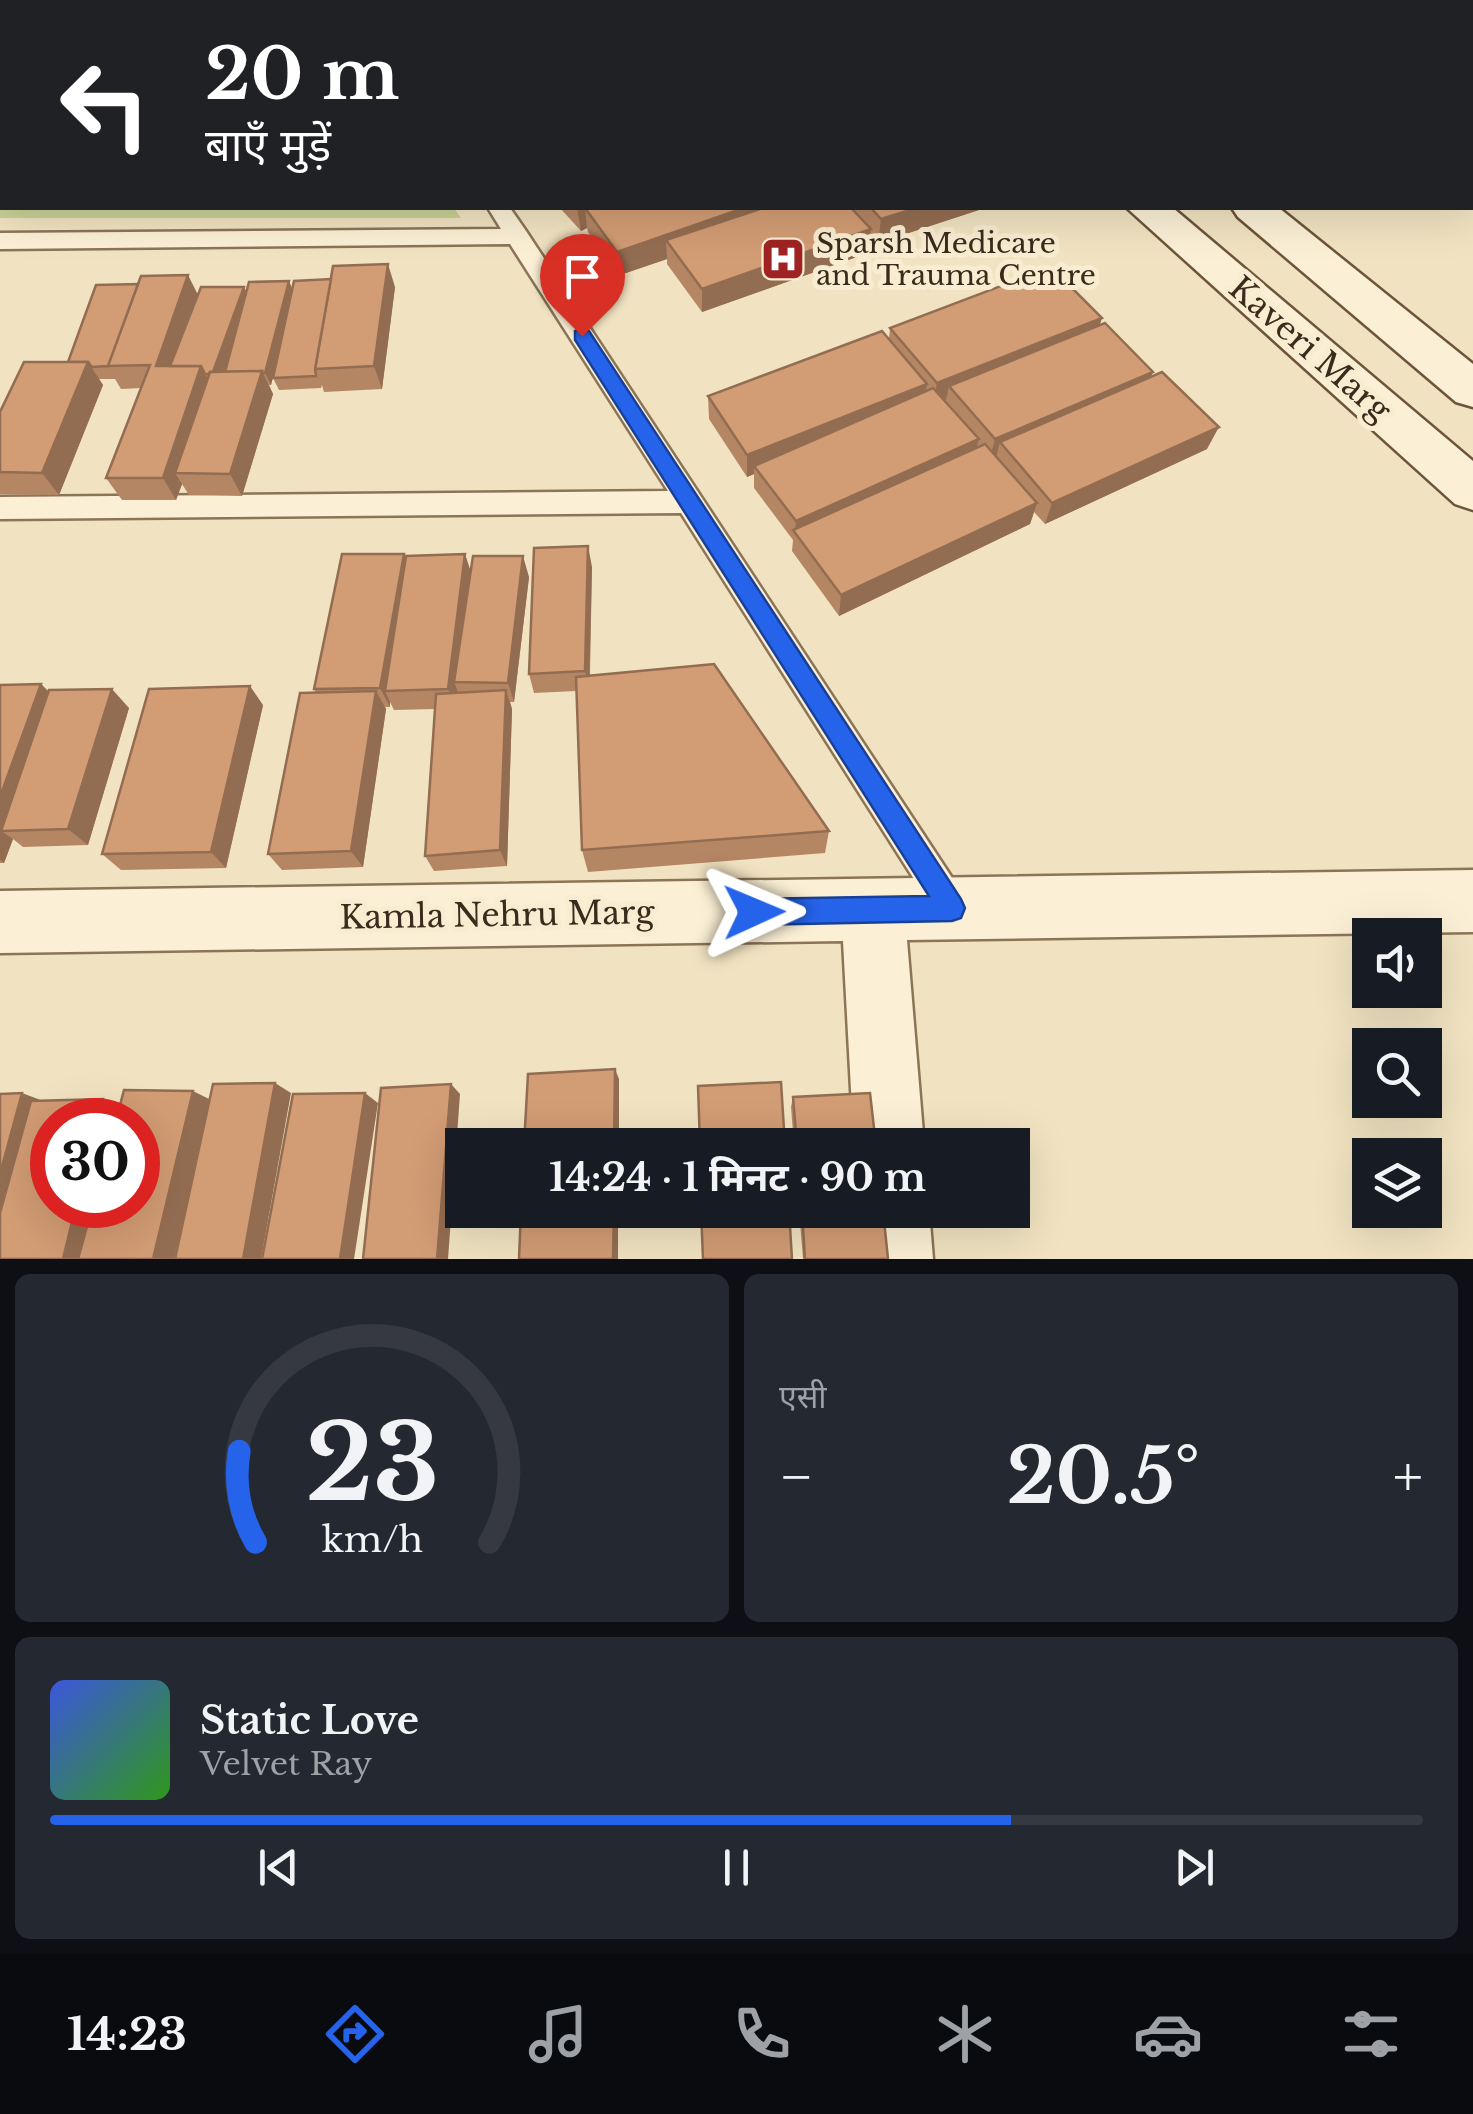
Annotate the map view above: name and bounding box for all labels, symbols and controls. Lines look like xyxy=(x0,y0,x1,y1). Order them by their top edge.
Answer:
text: 20 m xyxy=(205,31,399,118)
icon: left xyxy=(40,40,170,170)
text: बाएँ मुड़ें xyxy=(205,117,331,173)
place label: Sparsh Medicare and Trauma Centre xyxy=(816,226,1096,293)
pin xyxy=(540,234,625,337)
hospital icon: Sparsh Medicare and Trauma Centre xyxy=(760,236,806,282)
icon: arrive xyxy=(555,249,610,304)
street label: Kaveri Marg xyxy=(1221,268,1400,431)
position arrow xyxy=(702,860,806,964)
street label: Kamla Nehru Marg xyxy=(339,892,656,938)
map controls xyxy=(1352,918,1442,1228)
button: sound xyxy=(1352,918,1442,1008)
button: search xyxy=(1352,1028,1442,1118)
speed limit sign: 30 xyxy=(30,1098,160,1228)
button: layers xyxy=(1352,1138,1442,1228)
text: 14:24 · 1 मिनट · 90 m xyxy=(549,1154,926,1201)
text: एसी xyxy=(779,1377,827,1417)
text: 23 xyxy=(305,1399,439,1528)
text: 20.5° xyxy=(1007,1430,1200,1523)
text: − xyxy=(779,1443,814,1511)
text: + xyxy=(1393,1443,1423,1511)
text: km/h xyxy=(321,1517,423,1562)
text: Static Love xyxy=(200,1697,419,1744)
text: Velvet Ray xyxy=(200,1744,372,1784)
icon: previous xyxy=(251,1840,306,1895)
icon: pause xyxy=(709,1840,764,1895)
icon: next xyxy=(1167,1840,1222,1895)
icon: directions xyxy=(320,1999,390,2069)
icon: music xyxy=(523,1999,593,2069)
icon: phone xyxy=(727,1999,797,2069)
icon: climate xyxy=(930,1999,1000,2069)
icon: car xyxy=(1133,1999,1203,2069)
icon: filters xyxy=(1336,1999,1406,2069)
text: 14:23 xyxy=(67,2006,187,2062)

